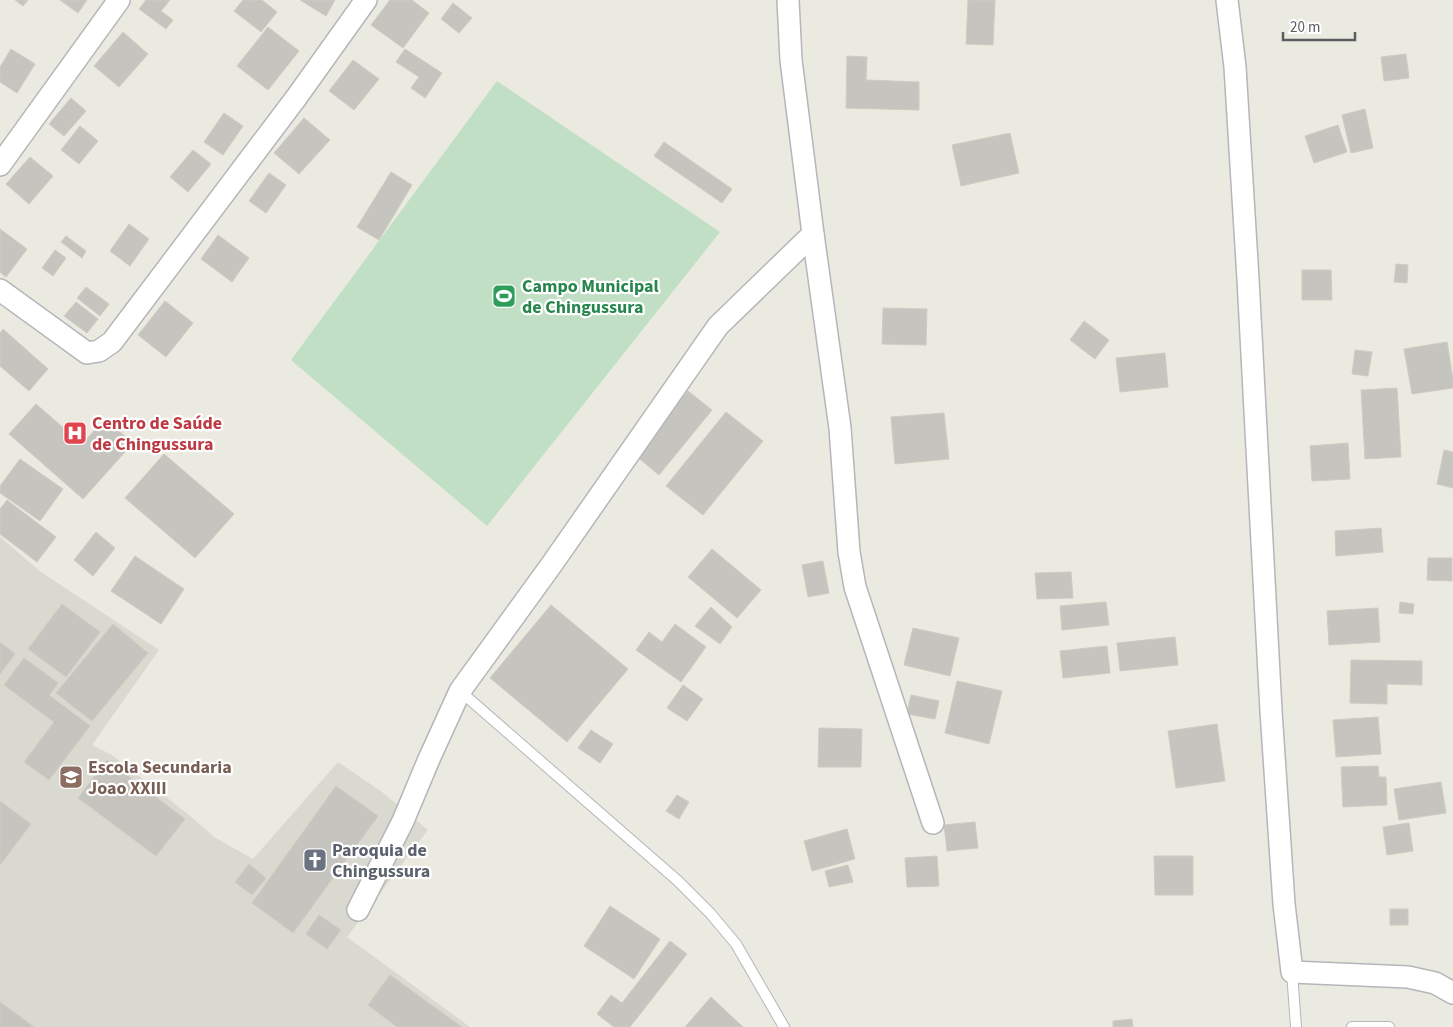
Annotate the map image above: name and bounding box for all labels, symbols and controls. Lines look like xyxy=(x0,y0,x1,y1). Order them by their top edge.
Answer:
scale bar xyxy=(1283,10,1356,42)
text: 20 m xyxy=(1290,17,1320,38)
place label: Campo Municipal de Chingussura xyxy=(522,274,659,320)
sports icon: Campo Municipal de Chingussura xyxy=(491,283,517,309)
place label: Centro de Saúde de Chingussura xyxy=(92,411,222,457)
hospital icon: Centro de Saúde de Chingussura xyxy=(62,420,88,446)
place label: Escola Secundaria Joao XXIII xyxy=(88,755,232,801)
school or university icon: Escola Secundaria Joao XXIII xyxy=(58,764,84,790)
place label: Paroquia de Chingussura xyxy=(332,838,430,884)
church icon: Paroquia de Chingussura xyxy=(302,847,328,873)

